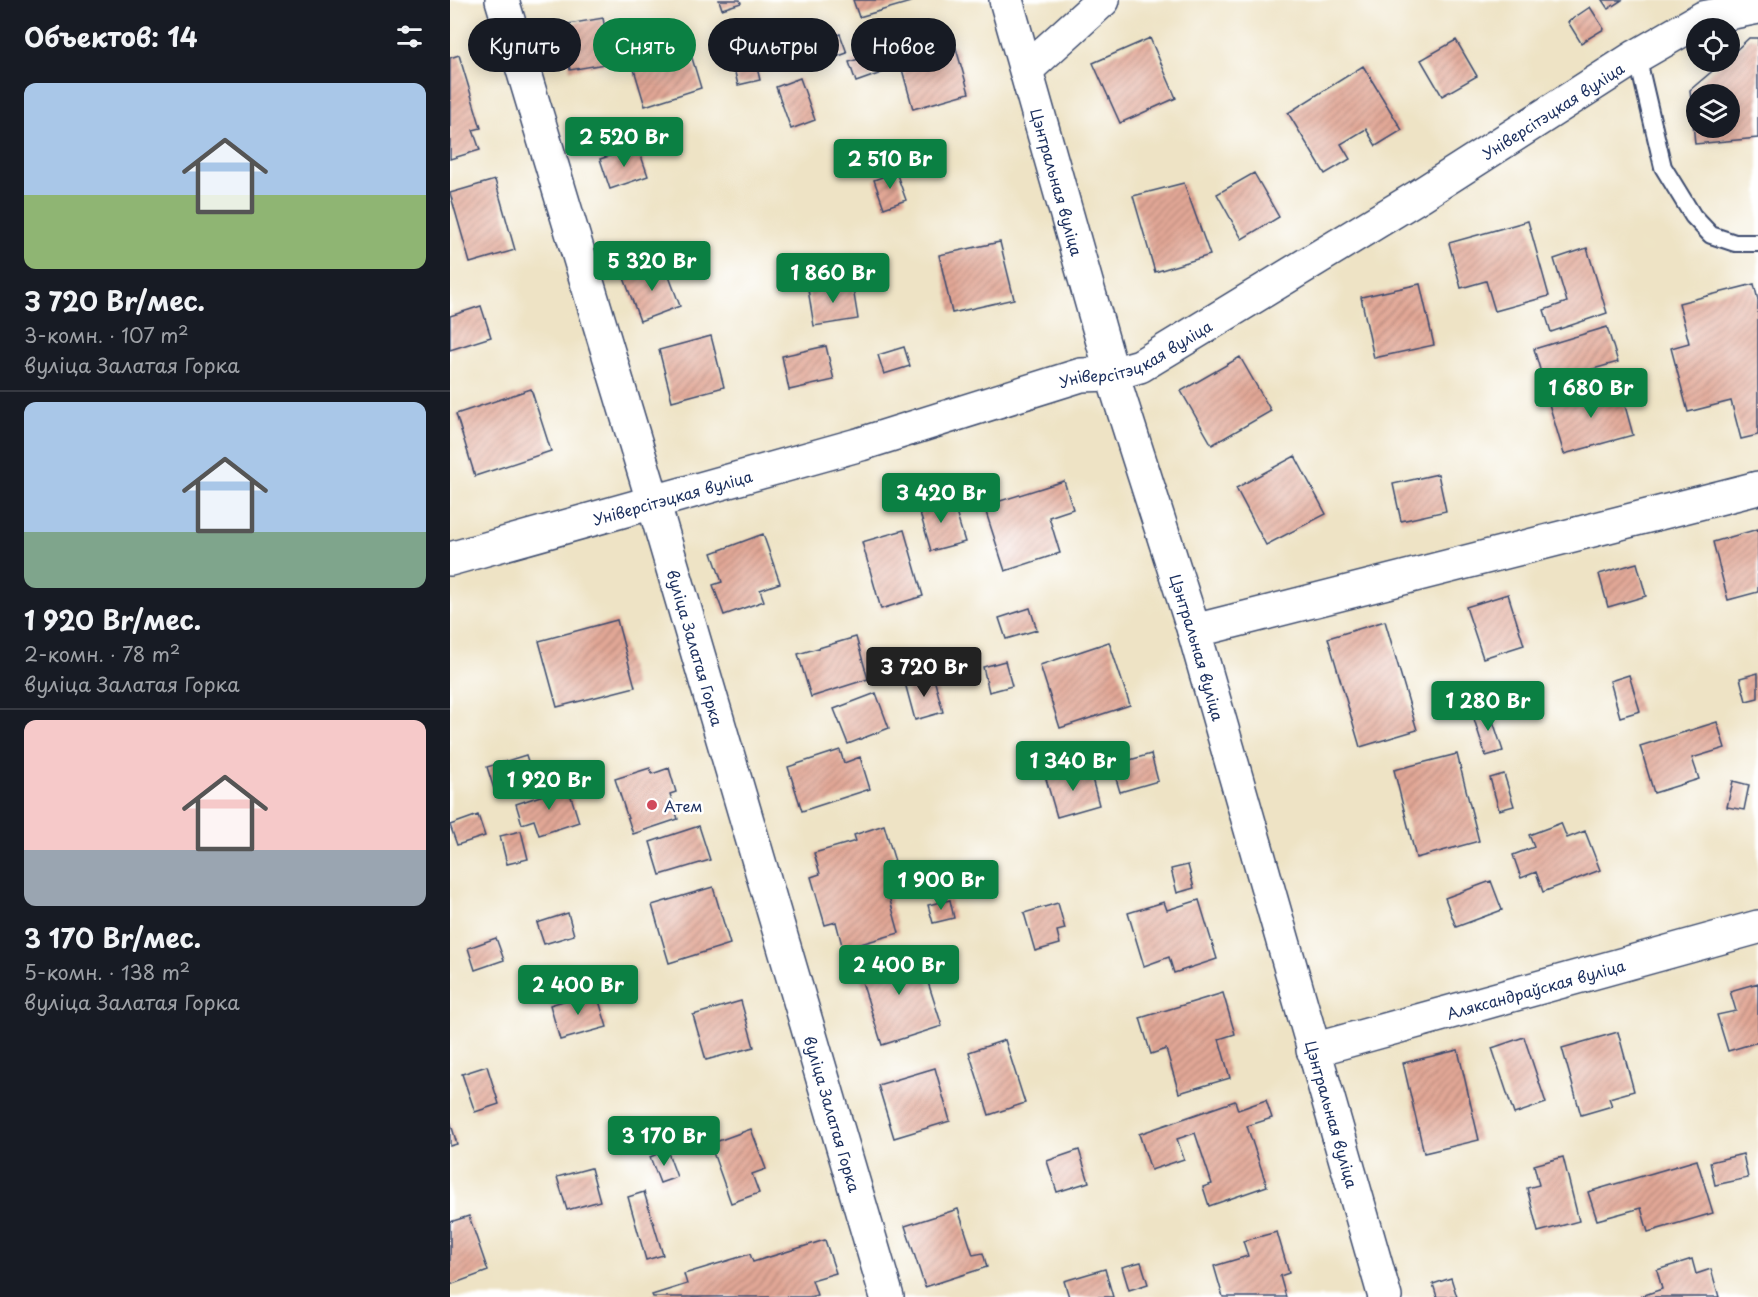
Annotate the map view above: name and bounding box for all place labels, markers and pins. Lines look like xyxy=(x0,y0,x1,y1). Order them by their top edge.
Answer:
pin: 2 520 Br xyxy=(562,117,686,168)
pin: 2 510 Br xyxy=(828,139,952,190)
pin: 5 320 Br xyxy=(590,241,714,292)
pin: 1 860 Br xyxy=(771,253,895,304)
pin: 1 680 Br xyxy=(1529,368,1653,419)
pin: 3 420 Br xyxy=(879,473,1003,524)
pin: 3 720 Br xyxy=(862,647,986,698)
pin: 1 280 Br xyxy=(1426,681,1550,732)
pin: 1 340 Br xyxy=(1011,741,1135,792)
pin: 1 920 Br xyxy=(487,760,611,811)
place label: Атем xyxy=(664,794,703,817)
marker: Атем xyxy=(645,798,659,812)
pin: 1 900 Br xyxy=(879,860,1003,911)
pin: 2 400 Br xyxy=(837,945,961,996)
pin: 2 400 Br xyxy=(516,965,640,1016)
pin: 3 170 Br xyxy=(602,1116,726,1167)

